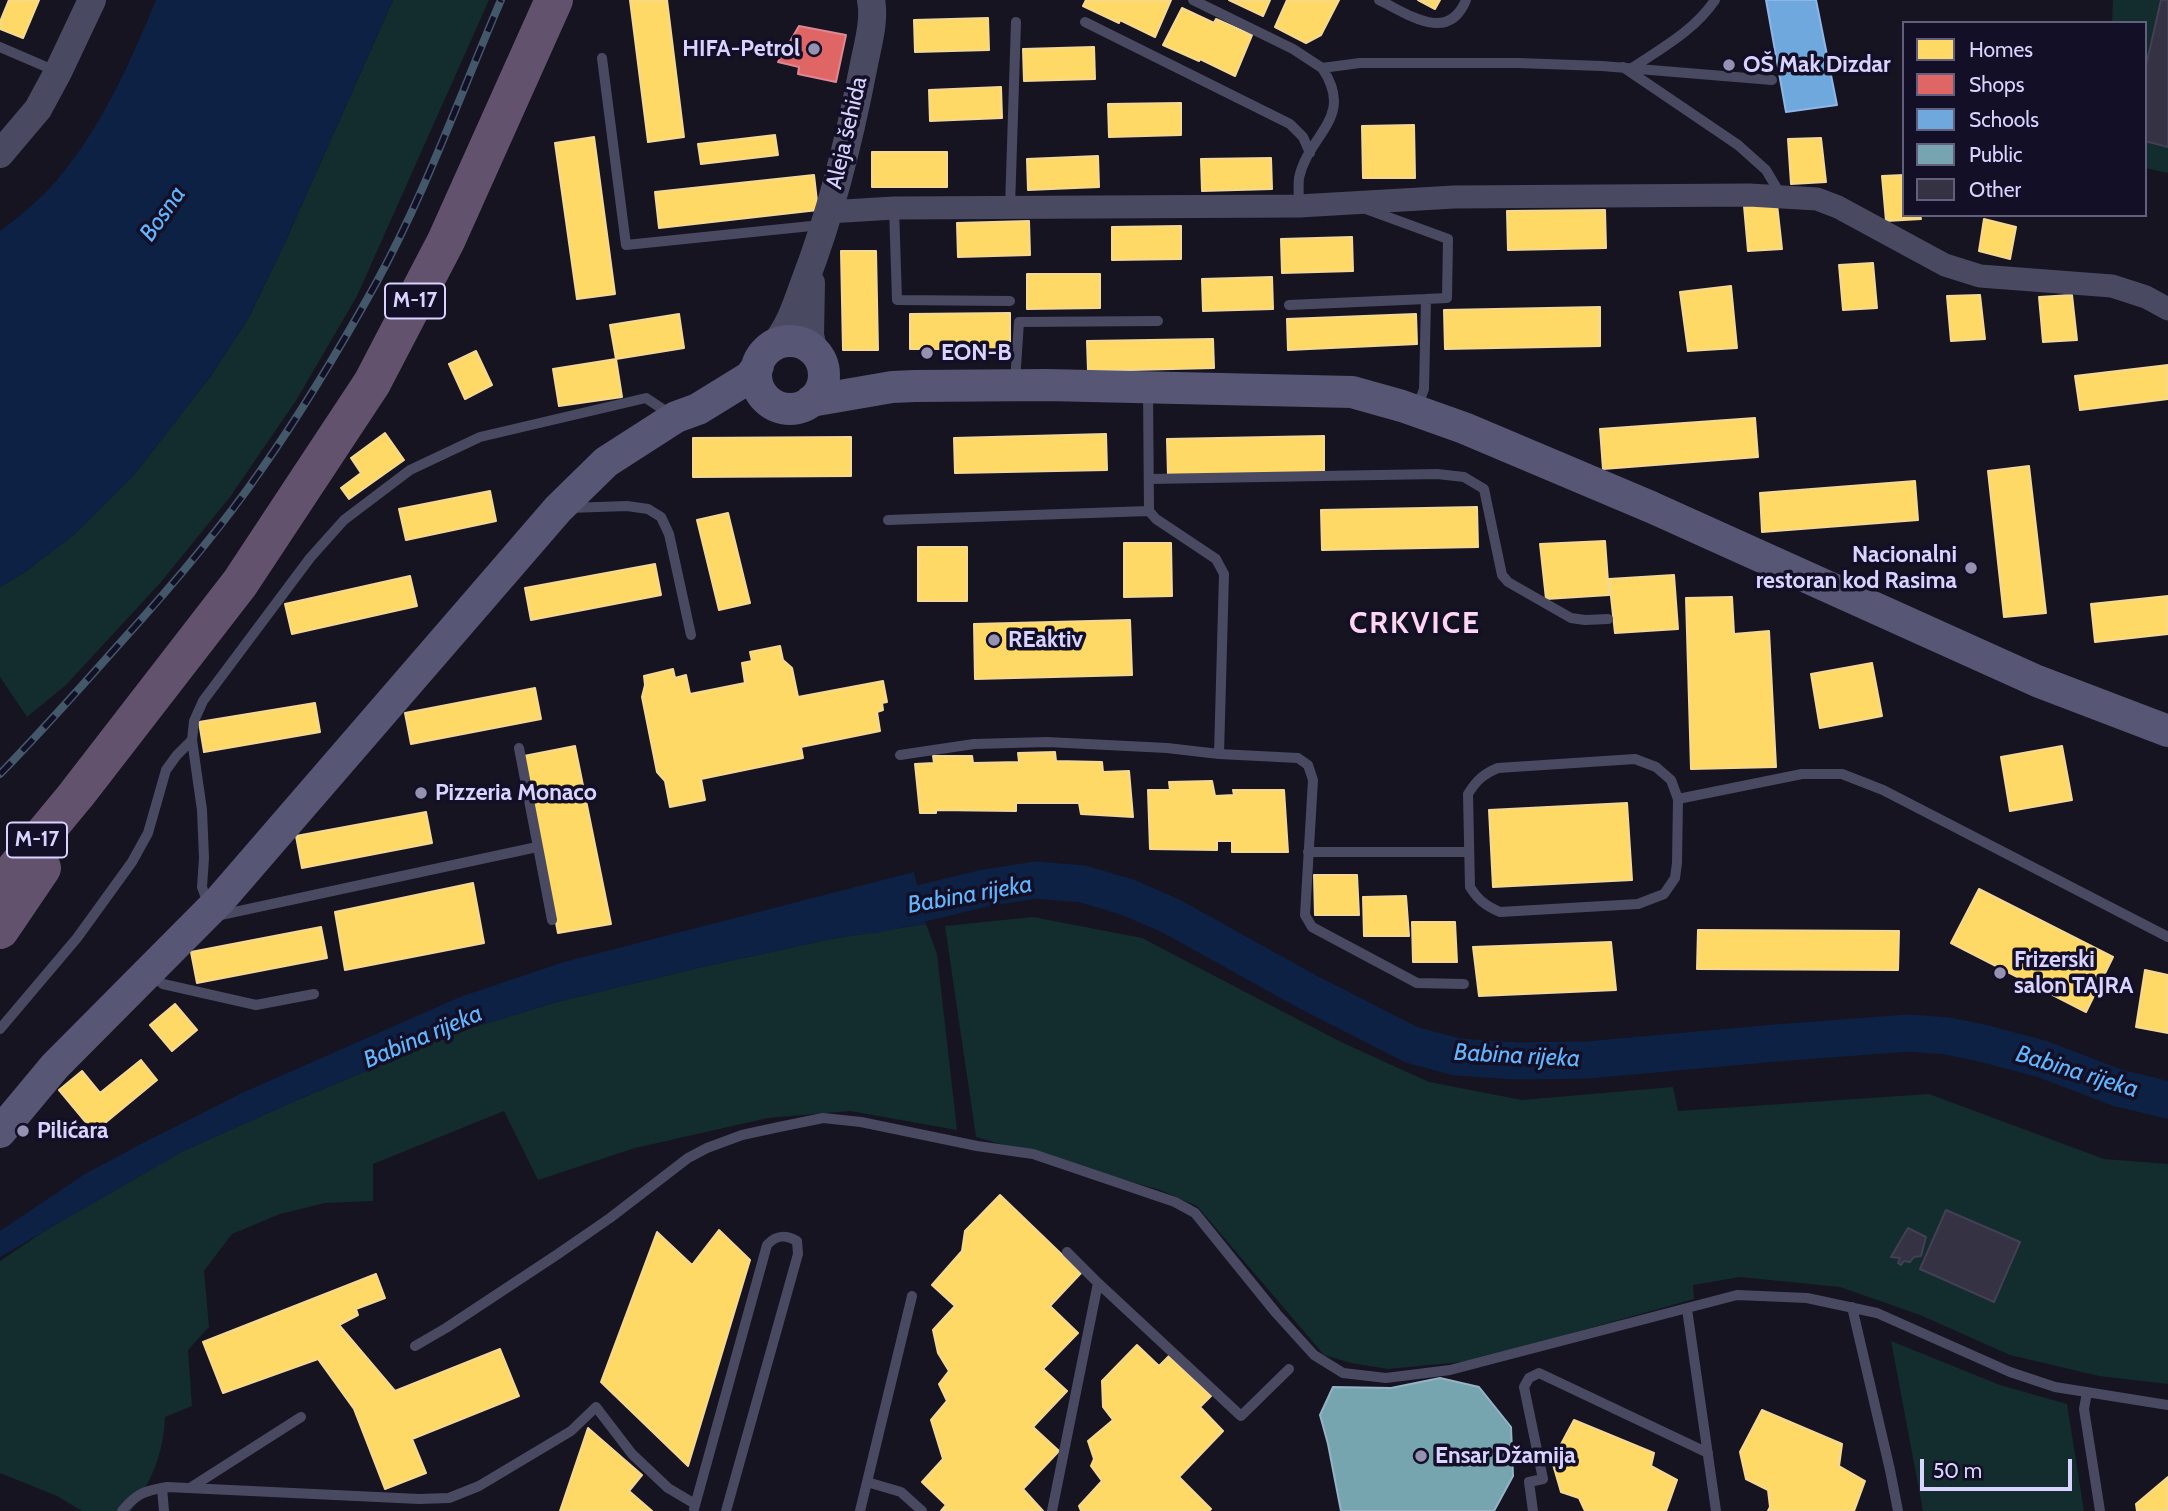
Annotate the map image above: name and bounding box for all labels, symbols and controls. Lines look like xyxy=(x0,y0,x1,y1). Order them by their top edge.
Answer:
legend xyxy=(1902,21,2147,217)
place label: HIFA-Petrol xyxy=(682,35,800,63)
text: Homes xyxy=(1969,37,2033,62)
marker: HIFA-Petrol xyxy=(806,41,822,57)
place label: OŠ Mak Dizdar xyxy=(1743,51,1891,79)
marker: OŠ Mak Dizdar xyxy=(1721,57,1737,73)
text: Shops xyxy=(1969,72,2024,97)
street label: Aleja šehida xyxy=(821,74,873,192)
text: Schools xyxy=(1969,107,2039,132)
text: Public xyxy=(1969,142,2023,167)
text: Other xyxy=(1969,177,2021,202)
water label: Bosna xyxy=(134,181,192,247)
road number: M-17 xyxy=(385,284,445,318)
place label: EON-B xyxy=(941,339,1012,367)
marker: EON-B xyxy=(919,345,935,361)
place label: Nacionalni restoran kod Rasima xyxy=(1756,541,1957,595)
marker: Nacionalni restoran kod Rasima xyxy=(1963,560,1979,576)
district label: CRKVICE xyxy=(1350,606,1480,642)
place label: REaktiv xyxy=(1008,626,1083,654)
marker: REaktiv xyxy=(986,632,1002,648)
place label: Pizzeria Monaco xyxy=(435,779,597,807)
marker: Pizzeria Monaco xyxy=(413,785,429,801)
road number: M-17 xyxy=(7,822,67,858)
water label: Babina rijeka xyxy=(905,870,1035,920)
place label: Frizerski salon TAJRA xyxy=(2014,946,2133,1000)
marker: Frizerski salon TAJRA xyxy=(1992,965,2008,981)
water label: Babina rijeka xyxy=(359,999,487,1075)
water label: Babina rijeka xyxy=(1453,1038,1581,1074)
water label: Babina rijeka xyxy=(2012,1040,2142,1104)
place label: Pilićara xyxy=(37,1117,108,1145)
marker: Pilićara xyxy=(15,1123,31,1139)
place label: Ensar Džamija xyxy=(1435,1442,1576,1470)
scale bar xyxy=(1923,1444,2075,1488)
marker: Ensar Džamija xyxy=(1413,1448,1429,1464)
text: 50 m xyxy=(1933,1458,1982,1483)

